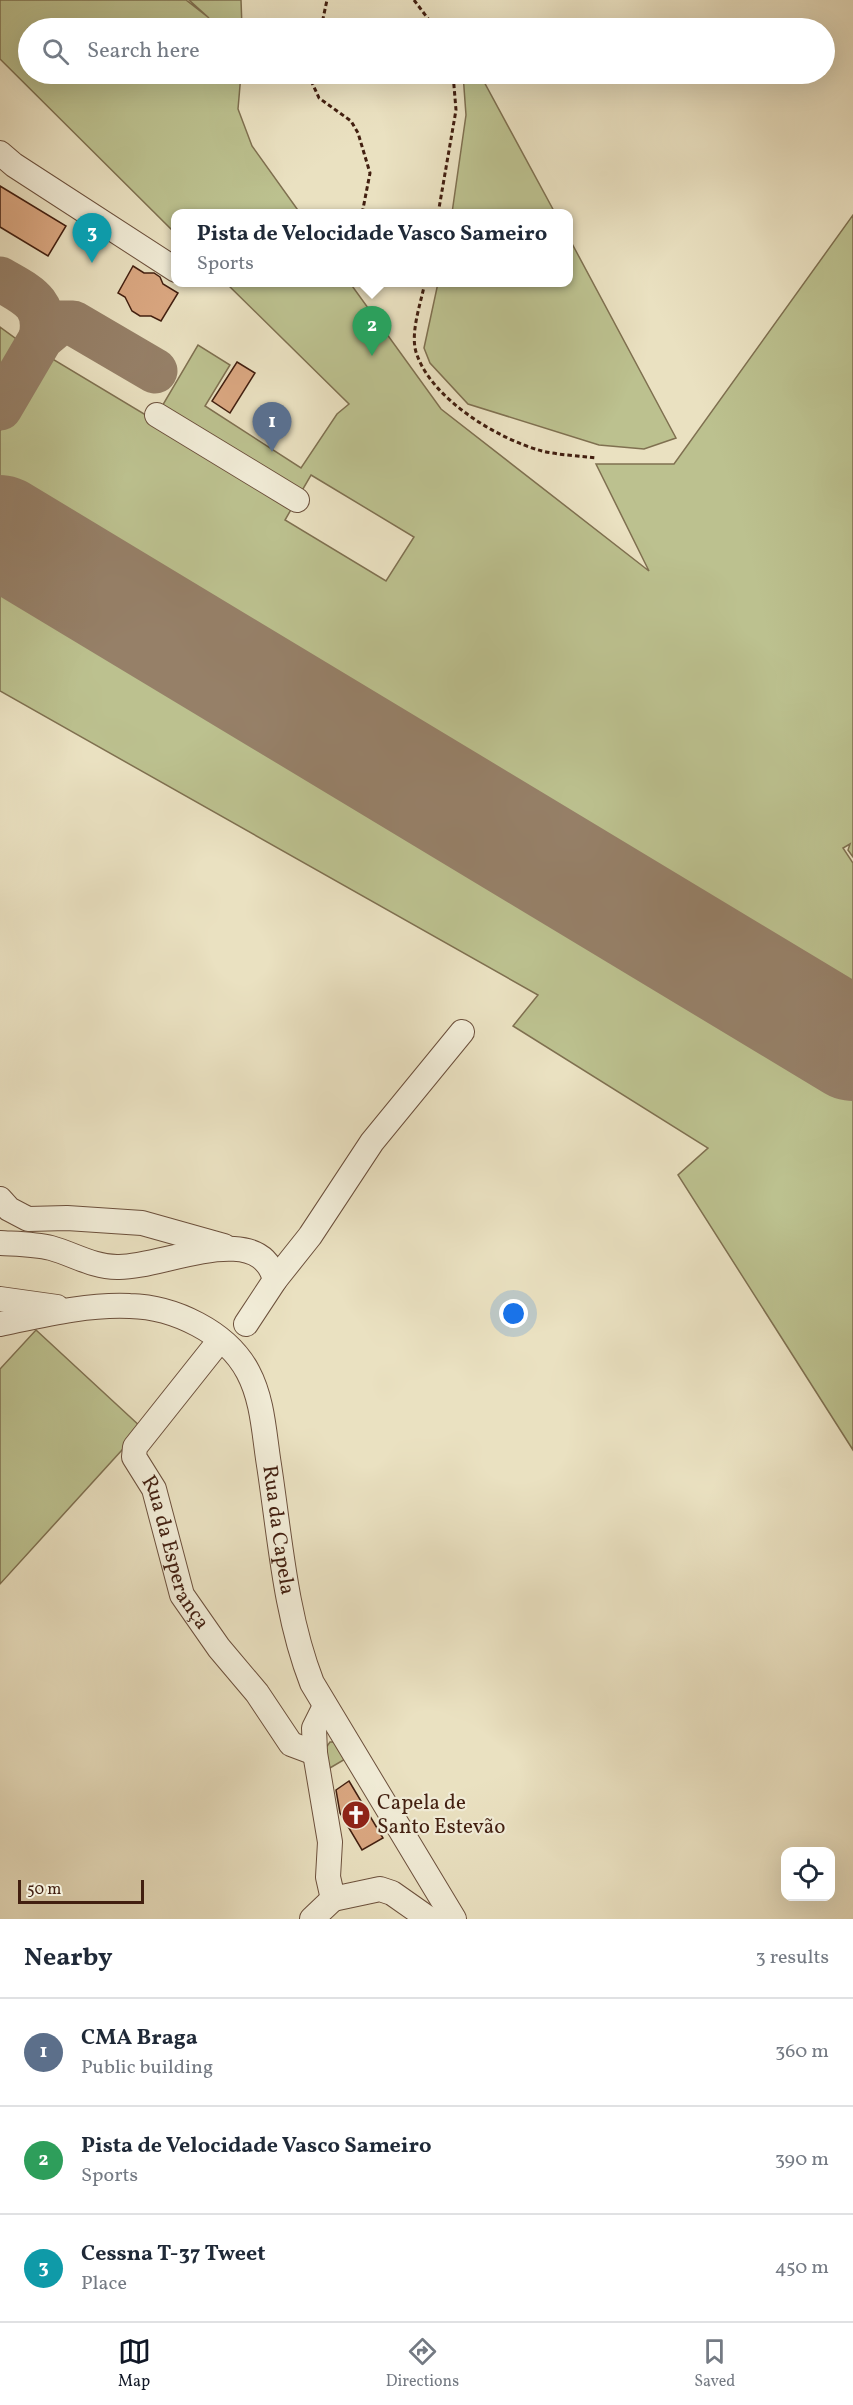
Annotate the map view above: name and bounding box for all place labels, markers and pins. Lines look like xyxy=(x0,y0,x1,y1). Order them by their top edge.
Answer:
pin: 3 xyxy=(72,214,112,263)
pin: 2 xyxy=(352,306,392,356)
pin: 1 xyxy=(252,402,292,452)
place label: Capela de Santo Estevão xyxy=(377,1789,505,1842)
church icon: Capela de Santo Estevão xyxy=(340,1799,372,1831)

